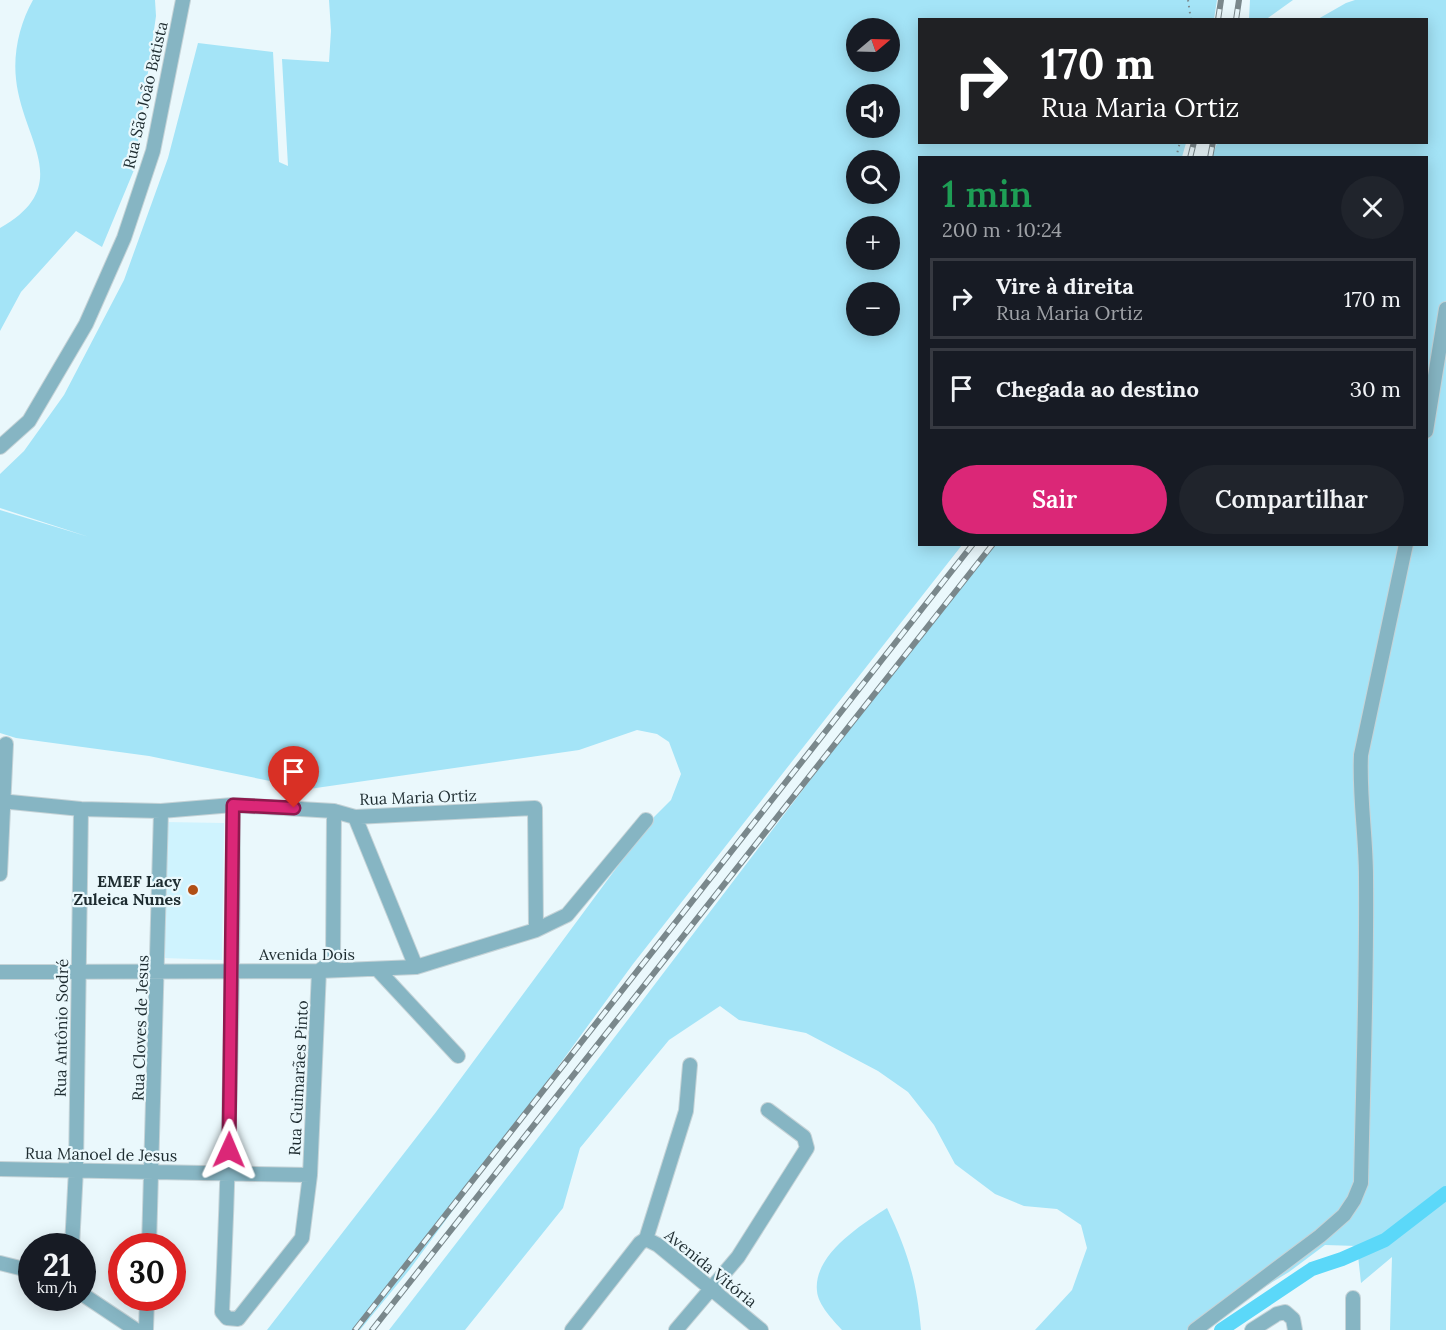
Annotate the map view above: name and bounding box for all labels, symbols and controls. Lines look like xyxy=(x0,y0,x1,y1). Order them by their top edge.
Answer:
north arrow xyxy=(846,18,900,72)
map controls xyxy=(846,18,900,336)
street label: Rua São João Batista xyxy=(118,19,172,171)
text: 170 m xyxy=(1041,37,1154,91)
icon: right xyxy=(942,42,1020,120)
button: sound xyxy=(846,84,900,138)
text: Rua Maria Ortiz xyxy=(1041,90,1239,124)
button: search xyxy=(846,150,900,204)
text: 1 min xyxy=(942,171,1032,217)
button: close xyxy=(1341,176,1404,239)
button: + xyxy=(846,216,900,270)
text: 200 m · 10:24 xyxy=(942,217,1062,242)
text: Vire à direita xyxy=(996,272,1134,300)
button: − xyxy=(846,282,900,336)
icon: right xyxy=(945,282,978,315)
text: 170 m xyxy=(1344,285,1401,313)
text: Rua Maria Ortiz xyxy=(996,300,1143,325)
icon: arrive xyxy=(945,372,978,405)
text: Chegada ao destino xyxy=(996,375,1199,403)
text: 30 m xyxy=(1350,375,1401,403)
button: Sair xyxy=(942,465,1167,534)
button: Compartilhar xyxy=(1179,465,1404,534)
pin xyxy=(268,746,319,808)
icon: arrive xyxy=(277,755,310,788)
street label: Rua Maria Ortiz xyxy=(359,785,477,809)
place label: EMEF Lacy Zuleica Nunes xyxy=(74,871,181,909)
marker: EMEF Lacy Zuleica Nunes xyxy=(186,883,200,897)
street label: Avenida Dois xyxy=(258,944,355,964)
street label: Rua Cloves de Jesus xyxy=(127,955,153,1101)
street label: Rua Antônio Sodré xyxy=(50,958,72,1097)
street label: Rua Guimarães Pinto xyxy=(284,1000,312,1156)
position arrow xyxy=(197,1118,261,1182)
street label: Rua Manoel de Jesus xyxy=(25,1143,177,1165)
street label: Avenida Vitória xyxy=(660,1224,761,1311)
speed limit sign: 30 xyxy=(108,1233,186,1311)
text: 21 xyxy=(43,1246,71,1284)
text: km/h xyxy=(37,1278,77,1297)

